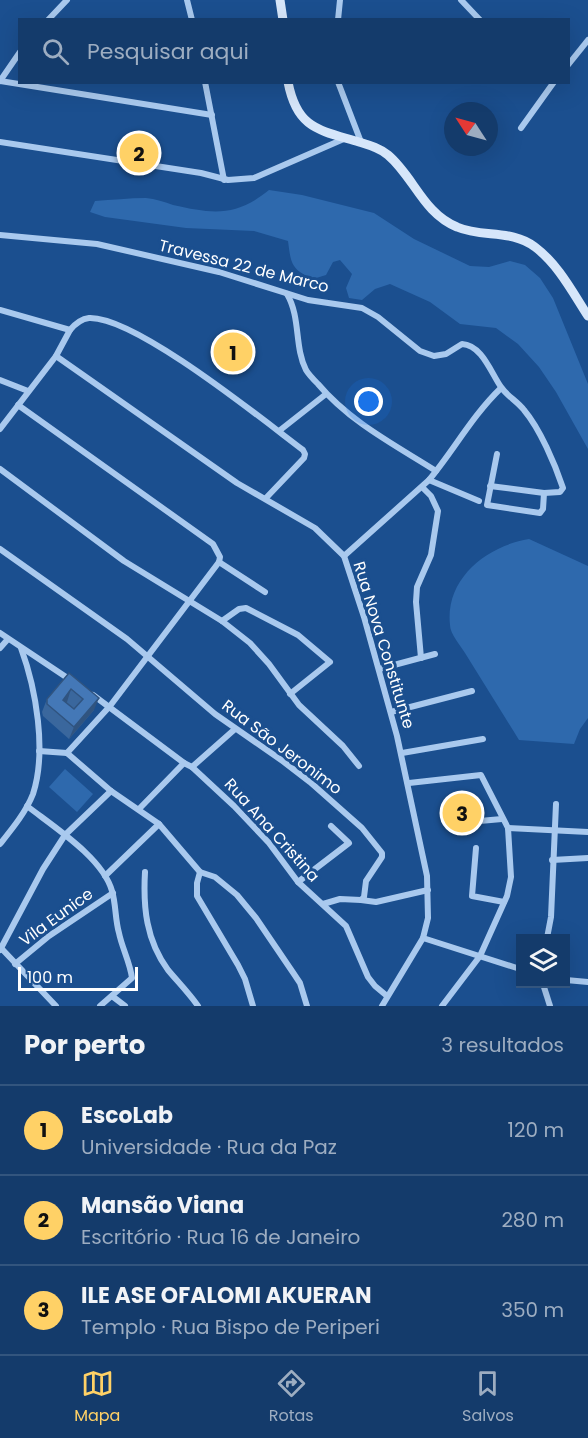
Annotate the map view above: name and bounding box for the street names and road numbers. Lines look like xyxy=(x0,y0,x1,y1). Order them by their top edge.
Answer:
street label: Travessa 22 de Marco xyxy=(157,234,331,298)
street label: Rua Nova Constitunte xyxy=(348,559,420,731)
street label: Rua São Jeronimo xyxy=(217,694,347,800)
street label: Rua Ana Cristina xyxy=(219,773,325,887)
street label: Vila Eunice xyxy=(14,882,98,952)

